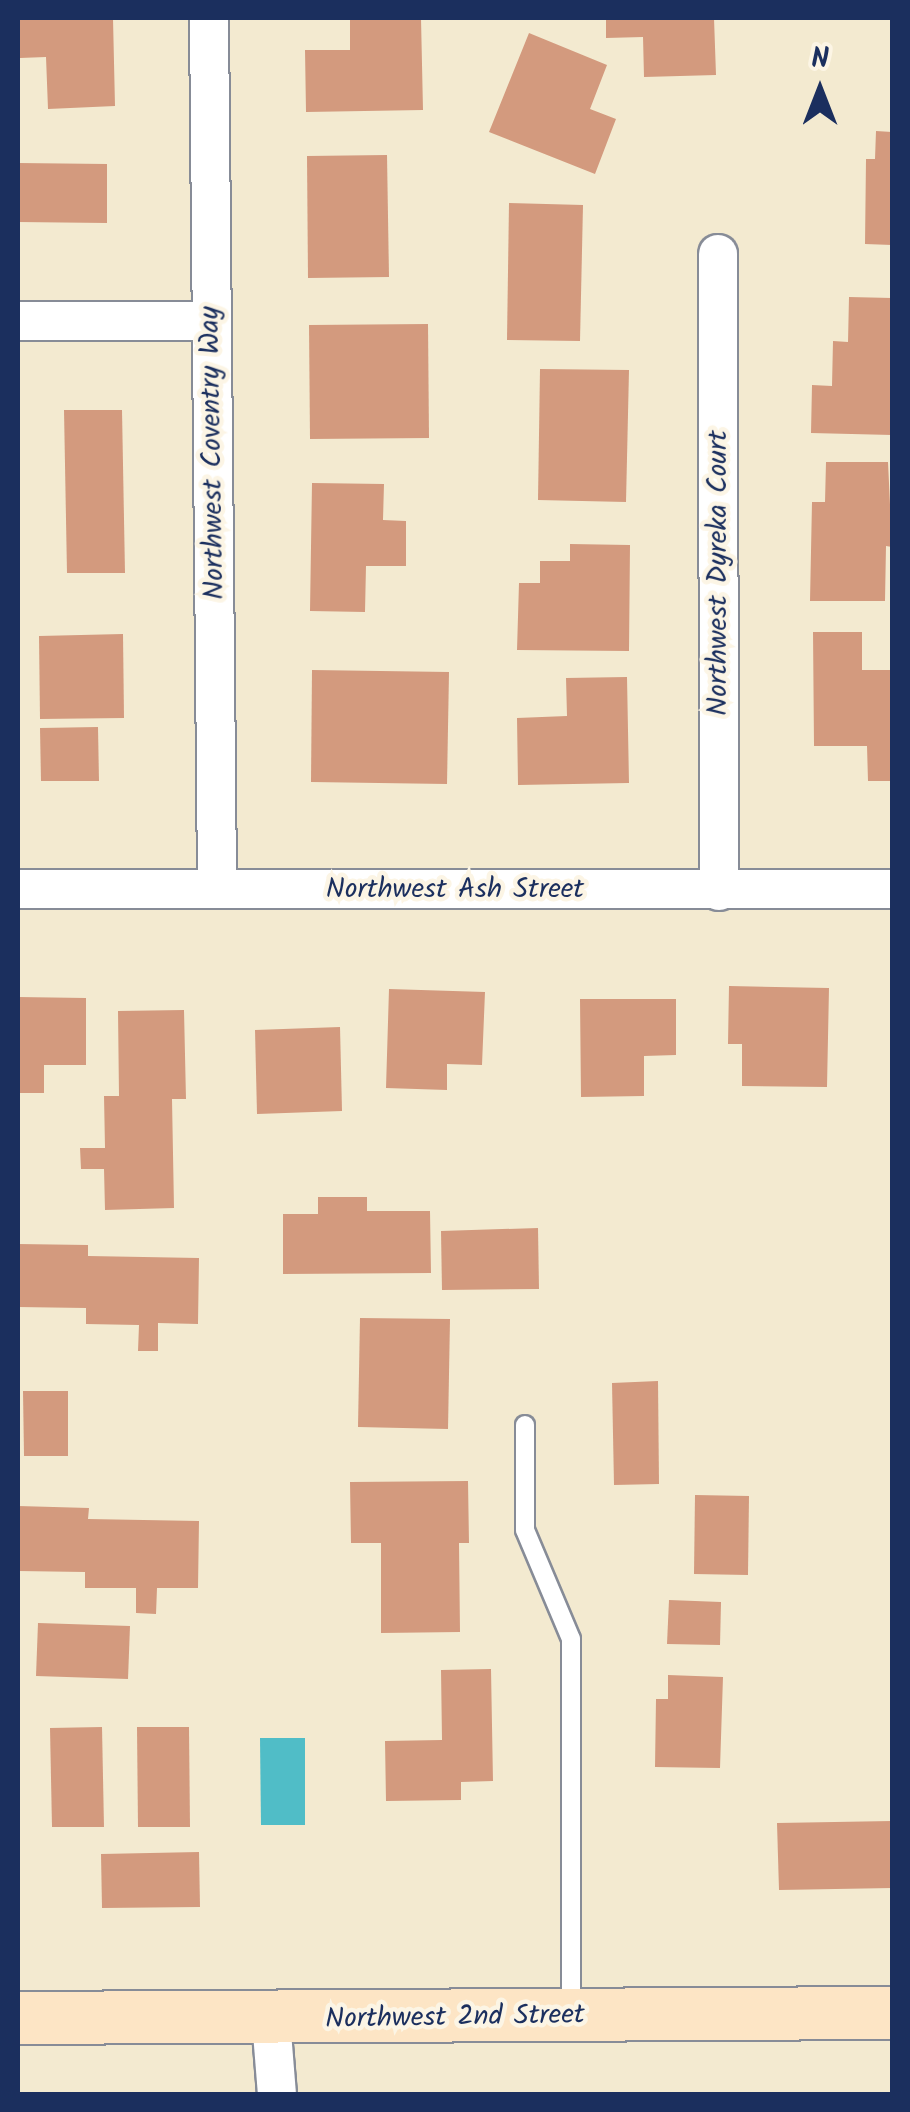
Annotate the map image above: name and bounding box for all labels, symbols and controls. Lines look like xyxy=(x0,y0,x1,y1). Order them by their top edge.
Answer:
text: N xyxy=(811,37,829,82)
north arrow xyxy=(770,40,870,140)
street label: Northwest Coventry Way xyxy=(194,306,232,600)
street label: Northwest Dyreka Court xyxy=(702,430,736,716)
street label: Northwest Ash Street xyxy=(326,873,584,907)
street label: Northwest 2nd Street xyxy=(325,1999,585,2037)

